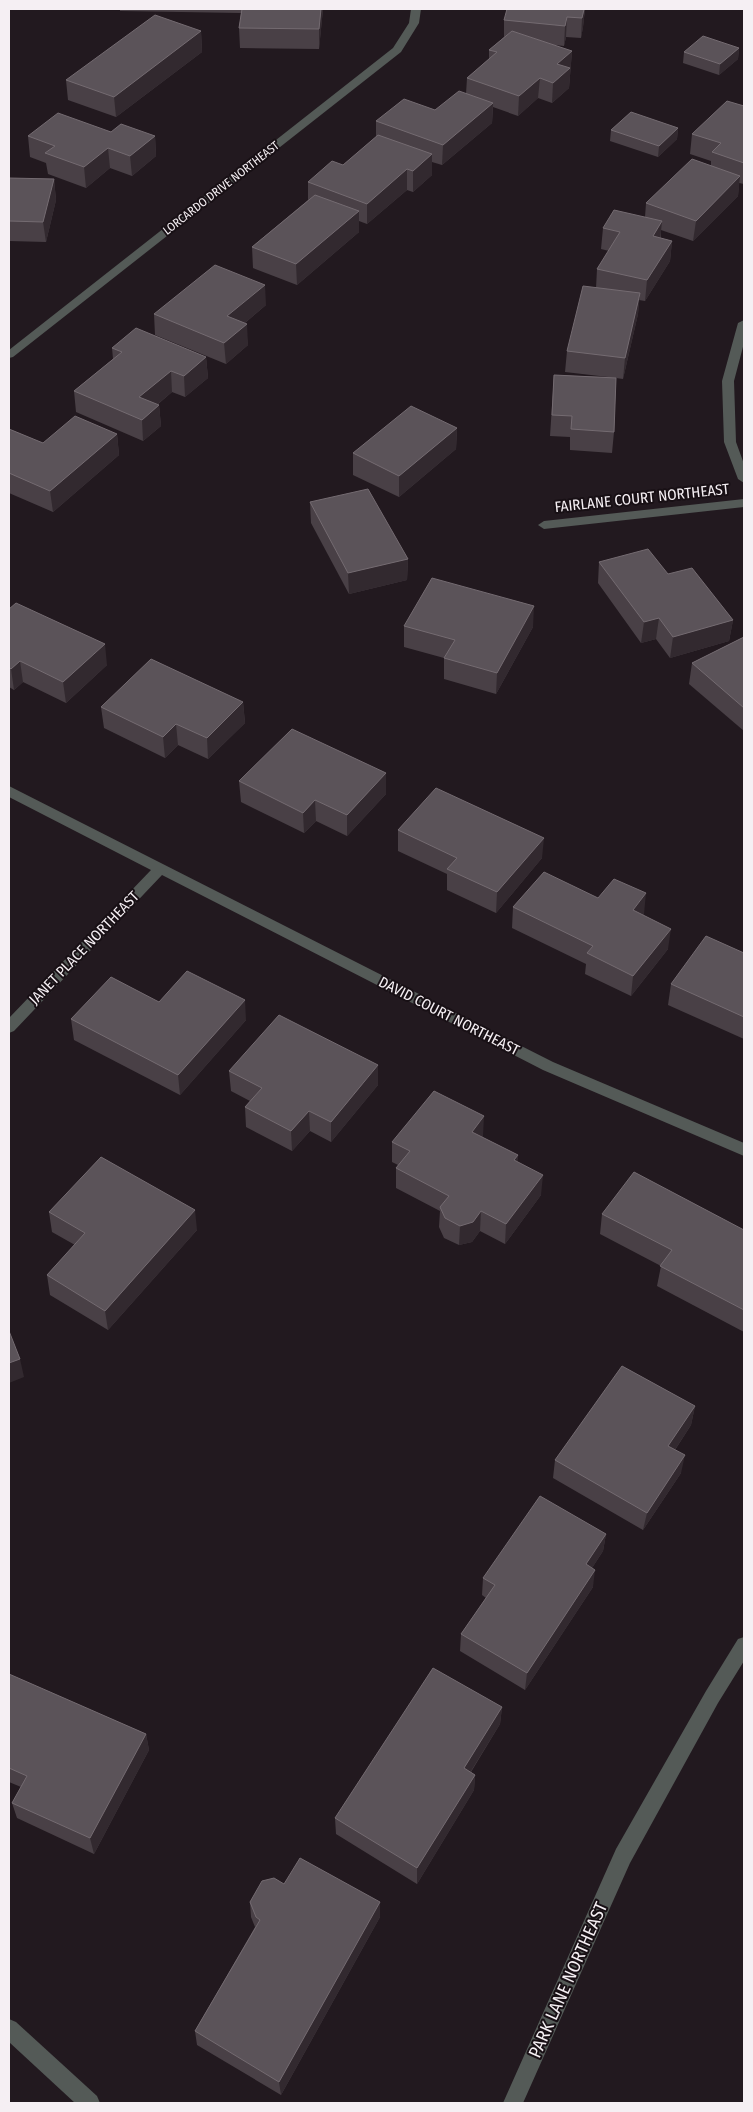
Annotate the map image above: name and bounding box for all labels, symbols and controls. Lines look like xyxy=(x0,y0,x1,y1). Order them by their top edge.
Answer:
street label: LORCARDO DRIVE NORTHEAST xyxy=(160,138,282,238)
street label: FAIRLANE COURT NORTHEAST xyxy=(554,480,730,516)
street label: JANET PLACE NORTHEAST xyxy=(25,888,143,1008)
street label: DAVID COURT NORTHEAST xyxy=(376,973,522,1059)
street label: PARK LANE NORTHEAST xyxy=(524,1898,613,2061)

